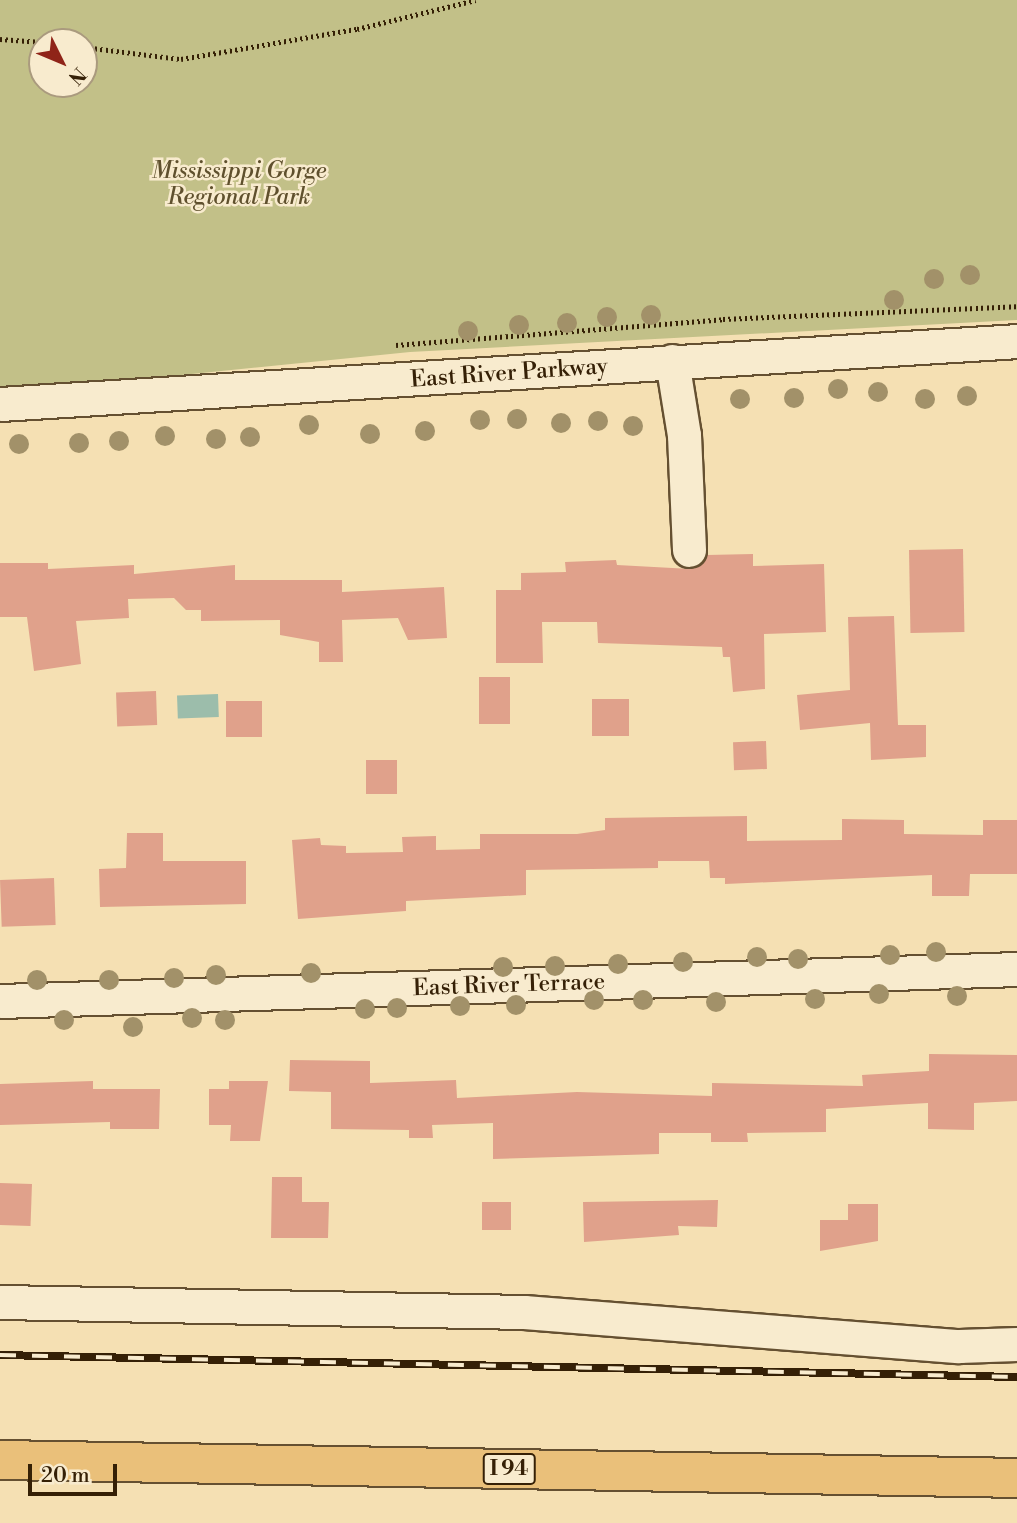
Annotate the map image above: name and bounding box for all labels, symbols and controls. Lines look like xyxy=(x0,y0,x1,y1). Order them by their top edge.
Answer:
north arrow xyxy=(28,28,98,98)
text: N xyxy=(63,62,91,90)
park label: Mississippi Gorge Regional Park xyxy=(151,157,327,211)
street label: East River Parkway xyxy=(409,352,609,394)
street label: East River Terrace xyxy=(412,968,606,1002)
scale bar xyxy=(32,1450,121,1494)
road number: I 94 xyxy=(481,1452,537,1486)
text: 20 m xyxy=(41,1463,90,1489)

